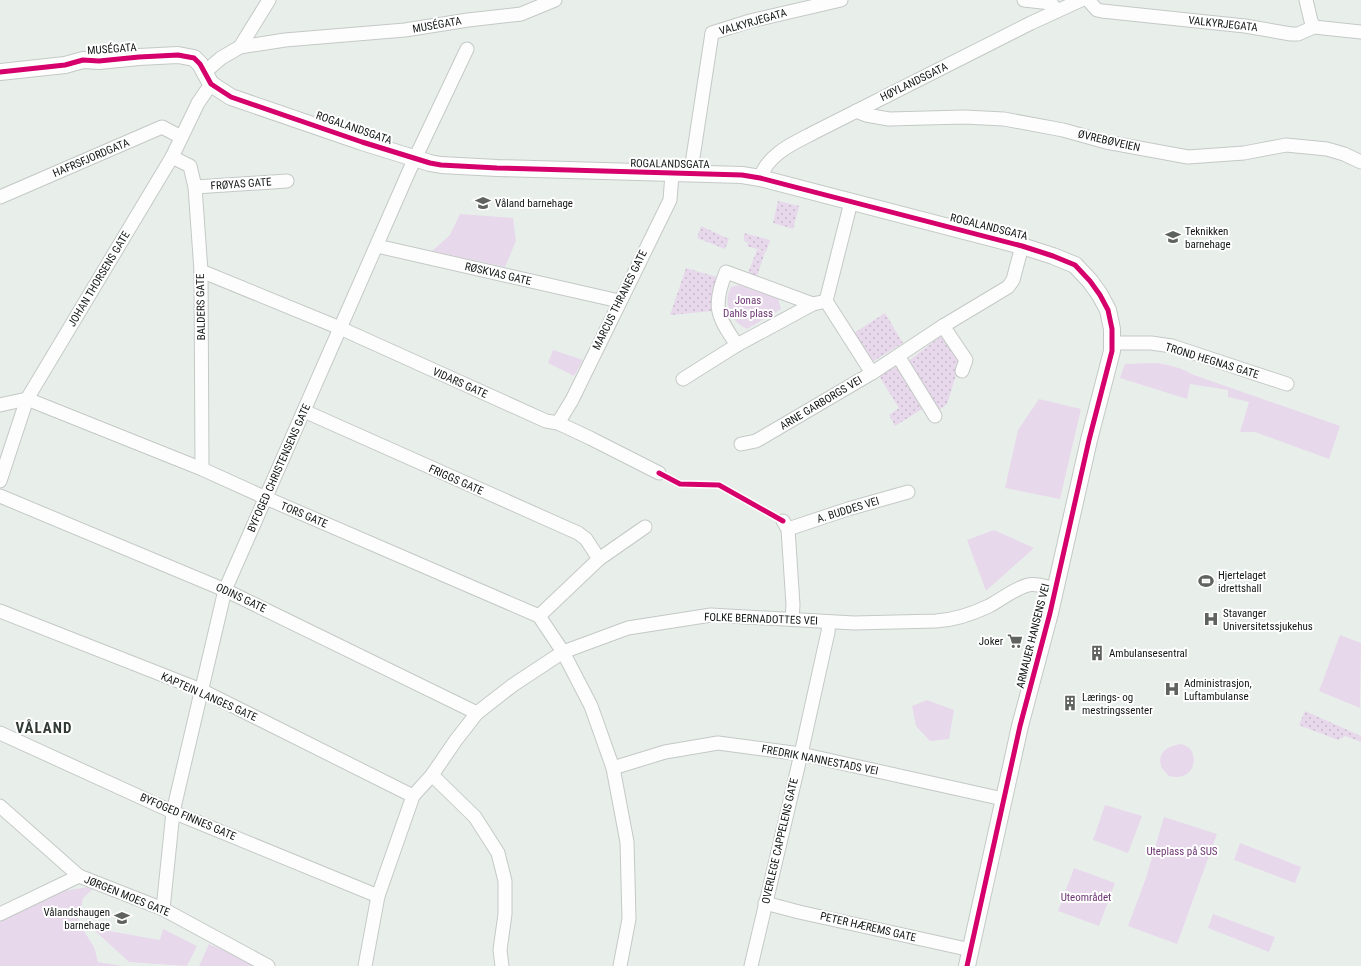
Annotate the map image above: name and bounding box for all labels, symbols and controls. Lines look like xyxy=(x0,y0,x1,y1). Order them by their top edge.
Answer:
street label: VALKYRJEGATA xyxy=(718,6,789,38)
street label: MUSÉGATA xyxy=(412,14,463,36)
street label: VALKYRJEGATA xyxy=(1188,14,1259,34)
street label: MUSÉGATA xyxy=(87,41,138,57)
street label: HØYLANDSGATA xyxy=(878,60,950,104)
street label: ROGALANDSGATA xyxy=(314,109,394,147)
street label: ØVREBØVEIEN xyxy=(1077,128,1141,154)
street label: HAFRSFJORDGATA xyxy=(51,136,132,180)
street label: ROGALANDSGATA xyxy=(630,157,711,171)
street label: FRØYAS GATE xyxy=(210,175,272,193)
school or university icon: Våland barnehage xyxy=(474,194,492,212)
place label: Våland barnehage xyxy=(495,197,573,210)
street label: ROGALANDSGATA xyxy=(949,211,1030,243)
place label: Teknikken barnehage xyxy=(1185,225,1231,251)
school or university icon: Teknikken barnehage xyxy=(1164,228,1182,246)
street label: JOHAN THORSENS GATE xyxy=(65,229,133,329)
street label: MARCUS THRANES GATE xyxy=(590,247,650,352)
street label: RØSKVAS GATE xyxy=(463,260,533,288)
street label: BALDERS GATE xyxy=(194,273,208,340)
park label: Jonas Dahls plass xyxy=(723,294,773,320)
street label: TROND HEGNAS GATE xyxy=(1164,341,1261,382)
street label: VIDARS GATE xyxy=(430,365,490,401)
street label: ARNE GARBORGS VEI xyxy=(778,373,864,433)
street label: BYFOGED CHRISTENSENS GATE xyxy=(245,401,313,534)
street label: FRIGGS GATE xyxy=(427,462,486,498)
street label: A. BUDDES VEI xyxy=(815,494,881,526)
street label: TORS GATE xyxy=(279,499,330,531)
place label: Hjertelaget idrettshall xyxy=(1218,569,1266,595)
sports icon: Hjertelaget idrettshall xyxy=(1197,572,1215,590)
street label: ODINS GATE xyxy=(214,581,269,616)
street label: ARMAUER HANSENS VEI xyxy=(1014,582,1052,690)
place label: Stavanger Universitetssjukehus xyxy=(1223,607,1313,633)
hospital icon: Stavanger Universitetssjukehus xyxy=(1202,610,1220,628)
street label: FOLKE BERNADOTTES VEI xyxy=(704,611,818,627)
supermarket icon: Joker xyxy=(1006,632,1024,650)
place label: Joker xyxy=(979,635,1004,648)
building icon: Ambulansesentral xyxy=(1088,644,1106,662)
place label: Ambulansesentral xyxy=(1109,647,1187,660)
street label: KAPTEIN LANGES GATE xyxy=(159,670,260,724)
place label: Administrasjon, Luftambulanse xyxy=(1184,677,1252,703)
hospital icon: Administrasjon, Luftambulanse xyxy=(1163,680,1181,698)
place label: Lærings- og mestringssenter xyxy=(1082,691,1153,717)
building icon: Lærings- og mestringssenter xyxy=(1061,694,1079,712)
district label: VÅLAND xyxy=(15,719,73,737)
street label: FREDRIK NANNESTADS VEI xyxy=(761,742,879,778)
street label: OVERLEGE CAPPELENS GATE xyxy=(759,776,801,905)
street label: BYFOGED FINNES GATE xyxy=(138,791,238,843)
park label: Uteplass på SUS xyxy=(1146,845,1218,858)
street label: JØRGEN MOES GATE xyxy=(82,873,172,919)
park label: Uteområdet xyxy=(1061,891,1111,904)
place label: Vålandshaugen barnehage xyxy=(43,906,110,932)
school or university icon: Vålandshaugen barnehage xyxy=(113,909,131,927)
street label: PETER HÆREMS GATE xyxy=(819,910,918,944)

